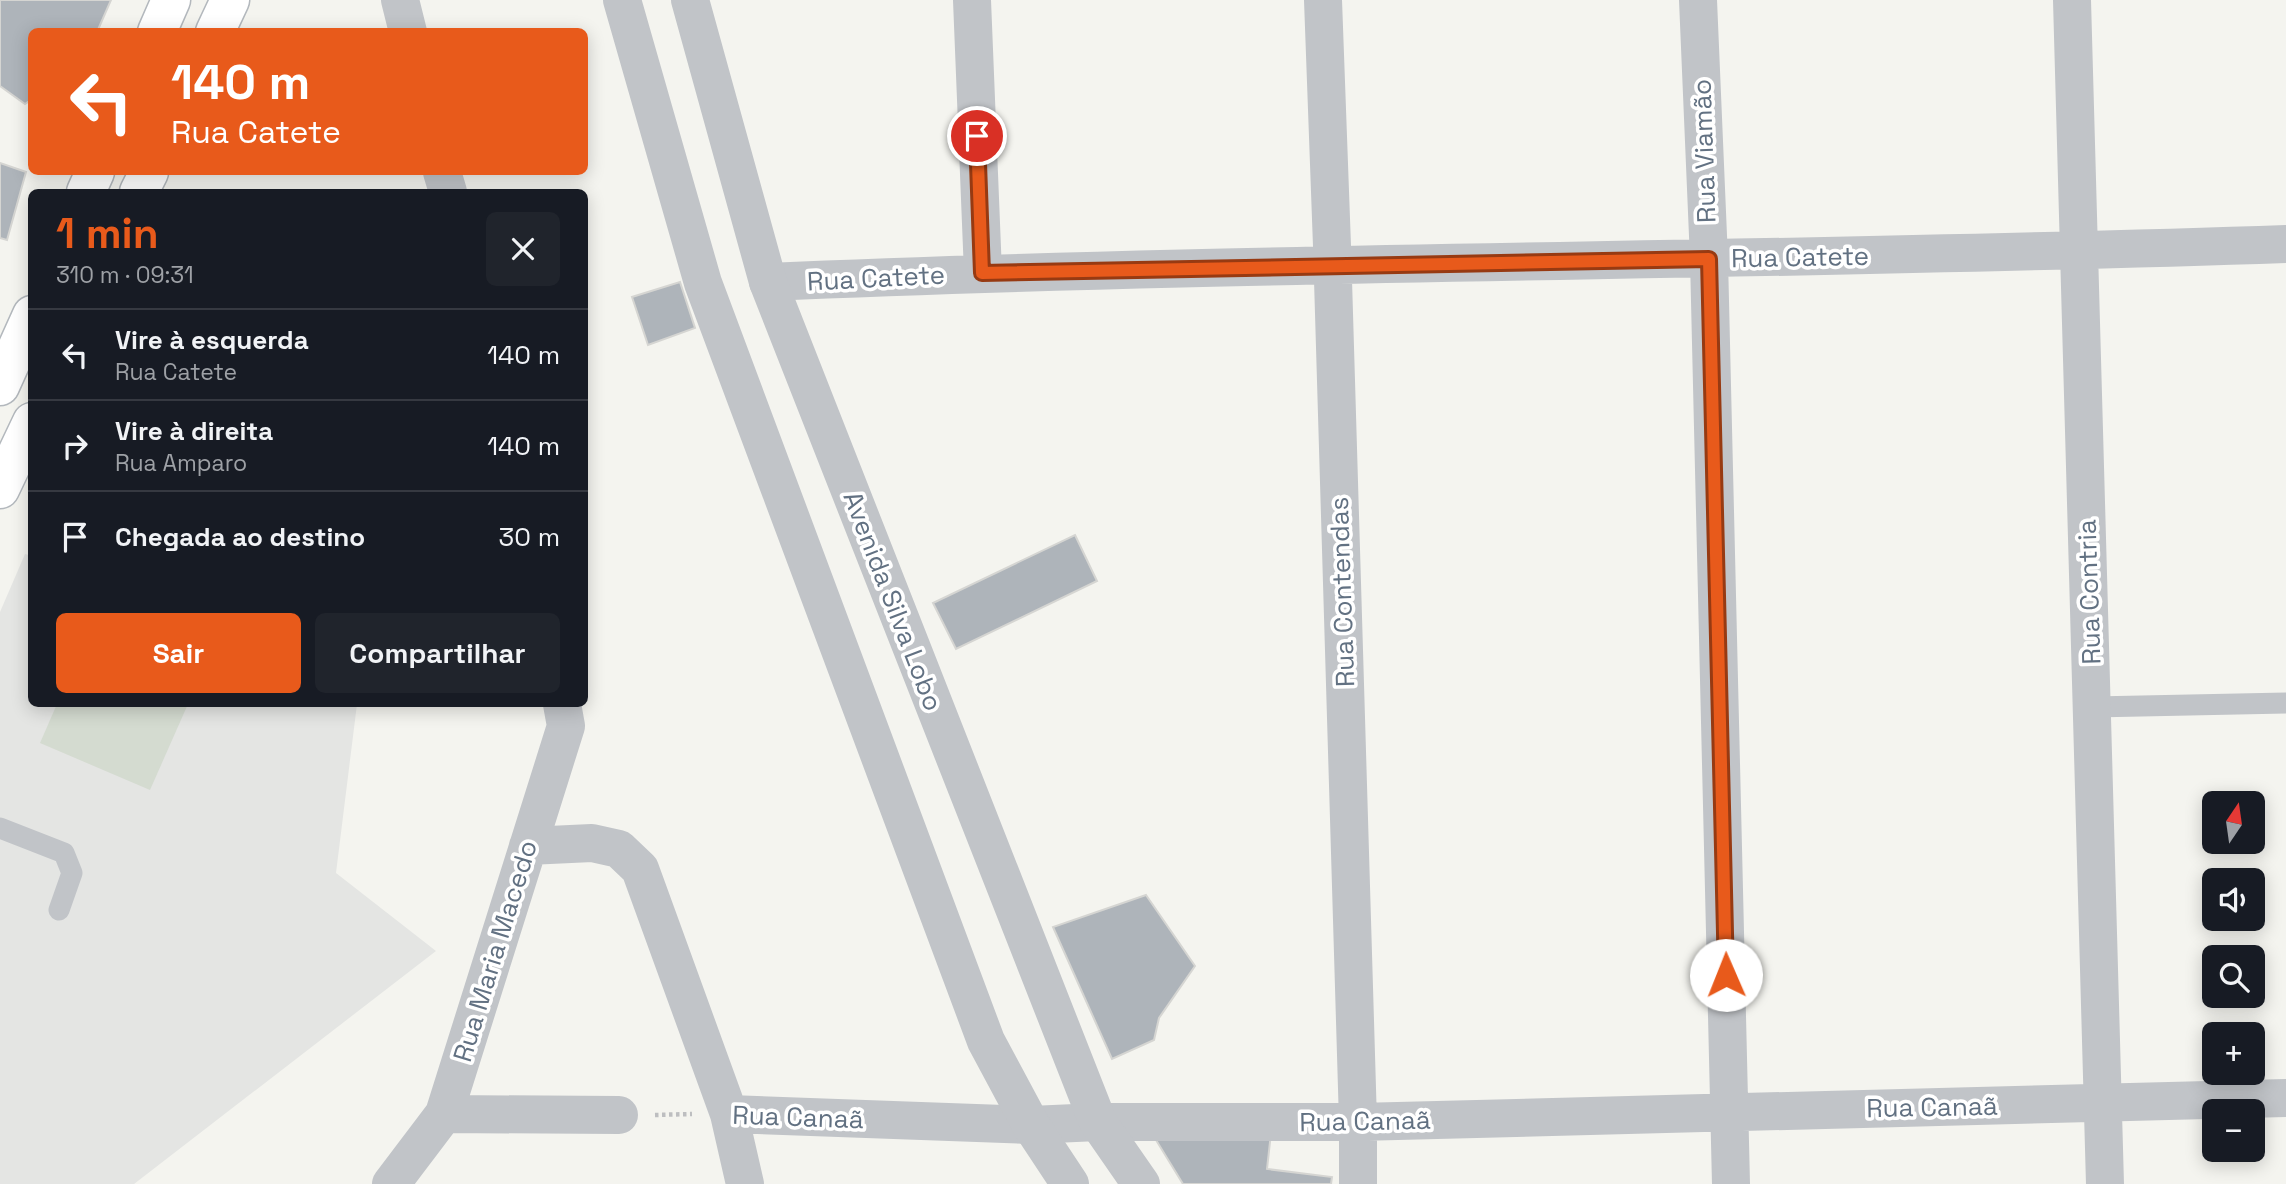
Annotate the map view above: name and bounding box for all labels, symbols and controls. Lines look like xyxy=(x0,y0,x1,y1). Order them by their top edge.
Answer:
text: 140 m xyxy=(171,51,310,113)
icon: left xyxy=(56,56,147,147)
street label: Rua Viamão xyxy=(1684,78,1724,224)
pin xyxy=(947,106,1007,166)
text: Rua Catete xyxy=(171,112,341,152)
icon: arrive xyxy=(958,117,996,155)
text: 1 min xyxy=(56,207,159,260)
button: close xyxy=(486,212,560,286)
street label: Rua Catete xyxy=(1731,239,1869,275)
street label: Rua Catete xyxy=(806,257,946,299)
text: 310 m · 09:31 xyxy=(56,260,194,290)
text: Vire à esquerda xyxy=(115,323,309,357)
icon: left xyxy=(56,336,94,374)
text: 140 m xyxy=(487,338,560,372)
text: Rua Catete xyxy=(115,357,237,387)
text: Vire à direita xyxy=(115,414,273,448)
icon: right xyxy=(56,427,94,465)
text: 140 m xyxy=(487,429,560,463)
text: Rua Amparo xyxy=(115,448,247,478)
street label: Avenida Silva Lobo xyxy=(835,486,951,716)
street label: Rua Contendas xyxy=(1322,496,1362,688)
icon: arrive xyxy=(56,518,94,556)
street label: Rua Contria xyxy=(2069,519,2109,665)
text: Chegada ao destino xyxy=(115,520,365,554)
text: 30 m xyxy=(499,520,560,554)
button: Sair xyxy=(56,613,301,693)
button: Compartilhar xyxy=(315,613,560,693)
north arrow xyxy=(2202,791,2264,854)
map controls xyxy=(2202,791,2265,1162)
street label: Rua Maria Macedo xyxy=(445,836,545,1066)
button: sound xyxy=(2202,868,2265,931)
position arrow xyxy=(1689,938,1763,1012)
button: search xyxy=(2202,945,2265,1008)
button: + xyxy=(2202,1022,2265,1085)
street label: Rua Canaã xyxy=(1866,1089,1998,1125)
street label: Rua Canaã xyxy=(732,1098,864,1136)
button: − xyxy=(2202,1099,2265,1162)
street label: Rua Canaã xyxy=(1299,1103,1431,1139)

